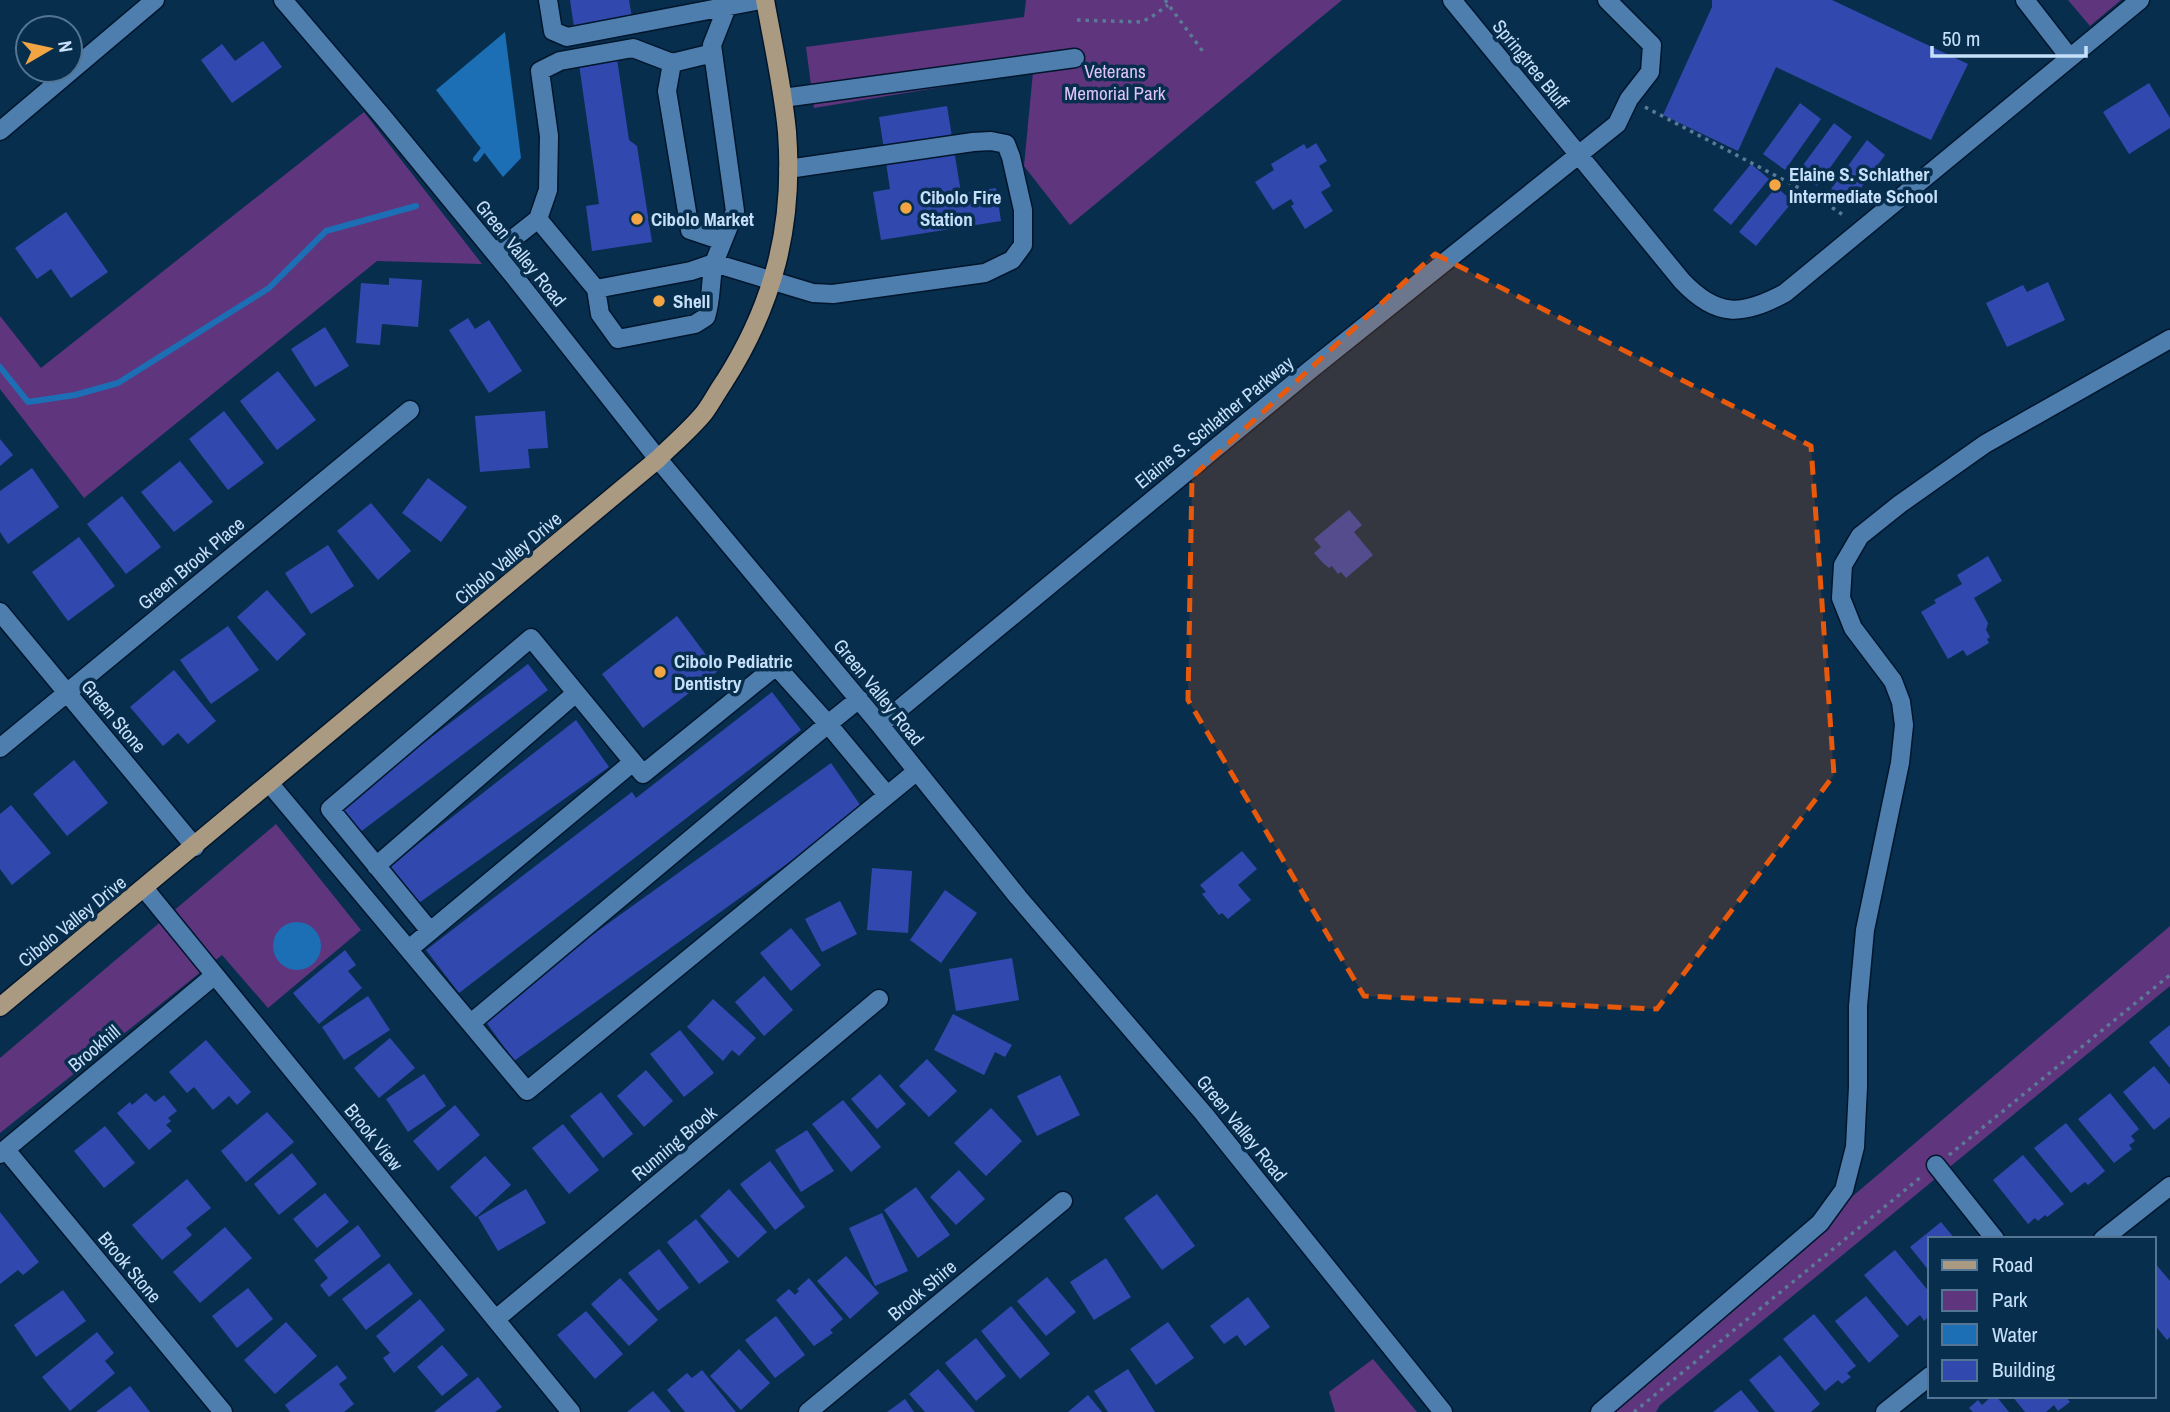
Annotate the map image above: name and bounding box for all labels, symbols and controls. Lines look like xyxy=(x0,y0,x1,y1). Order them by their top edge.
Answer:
north arrow xyxy=(14,14,84,84)
street label: Springtree Bluff xyxy=(1487,14,1575,115)
scale bar xyxy=(1932,14,2086,58)
text: 50 m xyxy=(1942,24,1980,53)
text: N xyxy=(52,39,80,54)
park label: Veterans Memorial Park xyxy=(1064,58,1166,106)
place label: Elaine S. Schlather Intermediate School xyxy=(1789,161,1938,209)
marker: Elaine S. Schlather Intermediate School xyxy=(1767,177,1783,193)
place label: Cibolo Fire Station xyxy=(920,184,1002,232)
street label: Green Valley Road xyxy=(470,194,572,312)
marker: Cibolo Fire Station xyxy=(898,200,914,216)
place label: Cibolo Market xyxy=(651,206,754,232)
marker: Cibolo Market xyxy=(629,211,645,227)
place label: Shell xyxy=(673,288,710,314)
marker: Shell xyxy=(651,293,667,309)
street label: Elaine S. Schlather Parkway xyxy=(1129,350,1299,494)
street label: Cibolo Valley Drive xyxy=(449,506,567,610)
street label: Green Brook Place xyxy=(132,511,250,615)
street label: Green Valley Road xyxy=(828,633,930,751)
place label: Cibolo Pediatric Dentistry xyxy=(674,648,793,696)
marker: Cibolo Pediatric Dentistry xyxy=(652,664,668,680)
street label: Green Stone xyxy=(76,674,152,758)
street label: Cibolo Valley Drive xyxy=(12,869,132,973)
street label: Brookhill xyxy=(62,1019,126,1077)
street label: Green Valley Road xyxy=(1191,1069,1293,1187)
street label: Brook View xyxy=(339,1098,410,1177)
street label: Running Brook xyxy=(626,1100,722,1186)
street label: Brook Stone xyxy=(92,1226,168,1308)
legend xyxy=(1928,1237,2156,1398)
text: Road xyxy=(1992,1250,2033,1279)
street label: Brook Shire xyxy=(882,1254,962,1326)
text: Park xyxy=(1992,1285,2028,1314)
text: Water xyxy=(1992,1320,2038,1349)
text: Building xyxy=(1992,1355,2056,1384)

